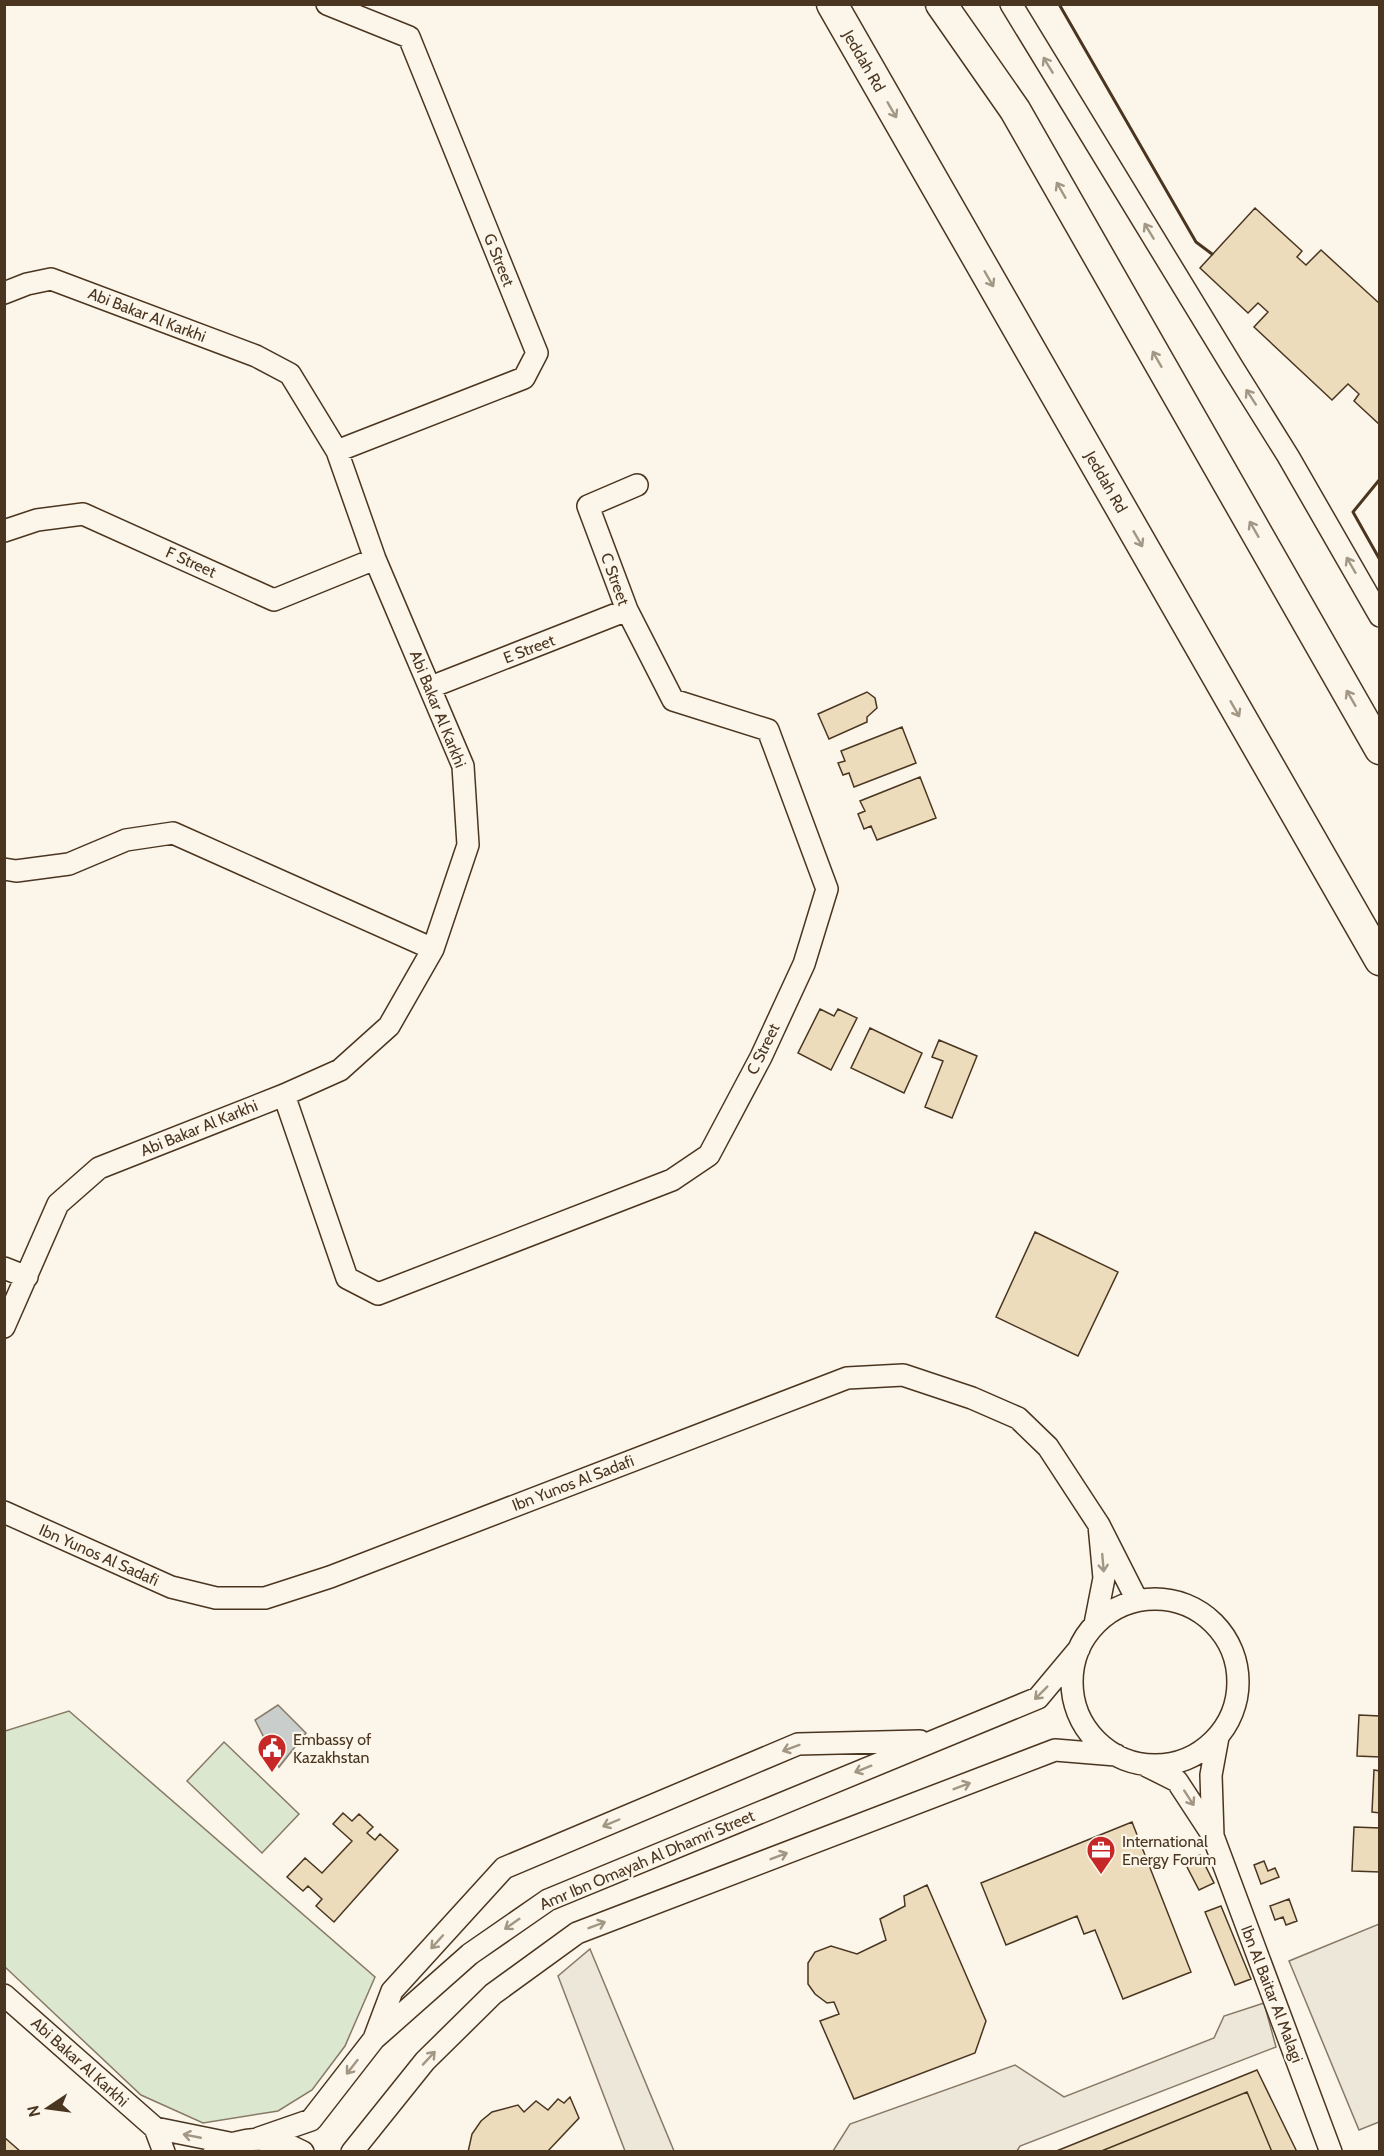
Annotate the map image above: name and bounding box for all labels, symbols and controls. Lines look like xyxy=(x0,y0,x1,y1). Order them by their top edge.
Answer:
street label: Jeddah Rd xyxy=(838,26,889,95)
one-way arrow xyxy=(1041,57,1053,74)
one-way arrow xyxy=(887,101,899,118)
one-way arrow xyxy=(1055,182,1067,199)
one-way arrow xyxy=(1142,223,1154,240)
street label: G Street xyxy=(480,231,518,290)
one-way arrow xyxy=(983,270,995,287)
street label: Abi Bakar Al Karkhi xyxy=(85,284,209,346)
one-way arrow xyxy=(1151,351,1163,368)
one-way arrow xyxy=(1245,390,1257,406)
street label: Jeddah Rd xyxy=(1080,447,1131,516)
one-way arrow xyxy=(1248,521,1260,538)
one-way arrow xyxy=(1133,531,1145,548)
street label: F Street xyxy=(163,543,220,582)
street label: C Street xyxy=(597,550,633,608)
one-way arrow xyxy=(1344,557,1356,574)
street label: E Street xyxy=(501,630,558,667)
street label: Abi Bakar Al Karkhi xyxy=(406,648,470,770)
one-way arrow xyxy=(1344,690,1356,707)
one-way arrow xyxy=(1230,700,1242,717)
street label: C Street xyxy=(742,1020,784,1078)
street label: Abi Bakar Al Karkhi xyxy=(138,1096,260,1160)
street label: Ibn Yunos Al Sadafi xyxy=(509,1451,637,1515)
street label: Ibn Yunos Al Sadafi xyxy=(36,1520,162,1590)
one-way arrow xyxy=(1098,1552,1109,1572)
one-way arrow xyxy=(1034,1685,1049,1700)
place label: Embassy of Kazakhstan xyxy=(293,1730,372,1767)
public building icon: Embassy of Kazakhstan xyxy=(256,1732,288,1774)
one-way arrow xyxy=(782,1743,800,1754)
one-way arrow xyxy=(854,1764,872,1775)
one-way arrow xyxy=(952,1780,970,1791)
one-way arrow xyxy=(1182,1790,1195,1807)
street label: Amr Ibn Omayah Al Dhamri Street xyxy=(537,1806,758,1914)
one-way arrow xyxy=(602,1818,620,1829)
place label: International Energy Forum xyxy=(1122,1832,1216,1869)
office icon: International Energy Forum xyxy=(1085,1834,1117,1876)
one-way arrow xyxy=(770,1850,788,1861)
one-way arrow xyxy=(505,1918,521,1930)
one-way arrow xyxy=(588,1919,606,1930)
street label: Ibn Al Baitar Al Malagi xyxy=(1237,1923,1307,2065)
one-way arrow xyxy=(430,1934,444,1949)
street label: Abi Bakar Al Karkhi xyxy=(27,2013,133,2111)
one-way arrow xyxy=(422,2050,436,2065)
one-way arrow xyxy=(345,2059,358,2075)
north arrow xyxy=(18,2078,78,2138)
text: N xyxy=(23,2104,44,2119)
one-way arrow xyxy=(183,2130,202,2141)

